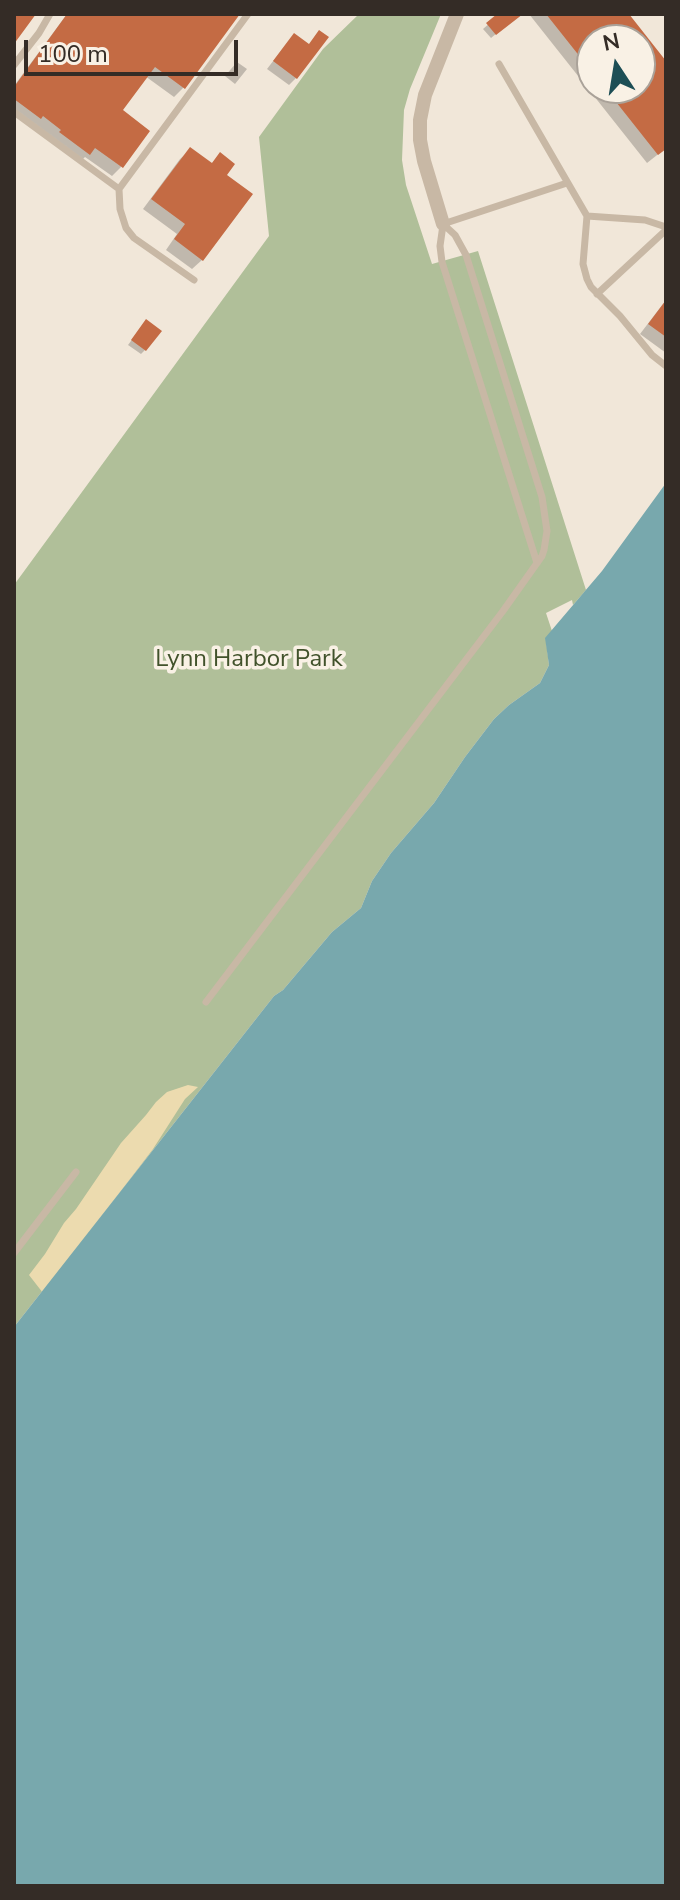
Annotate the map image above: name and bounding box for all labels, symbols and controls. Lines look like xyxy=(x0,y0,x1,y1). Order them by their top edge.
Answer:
scale bar xyxy=(28,24,242,74)
north arrow xyxy=(576,24,656,104)
text: N xyxy=(600,26,623,59)
text: 100 m xyxy=(38,38,108,70)
park label: Lynn Harbor Park xyxy=(155,646,343,674)

